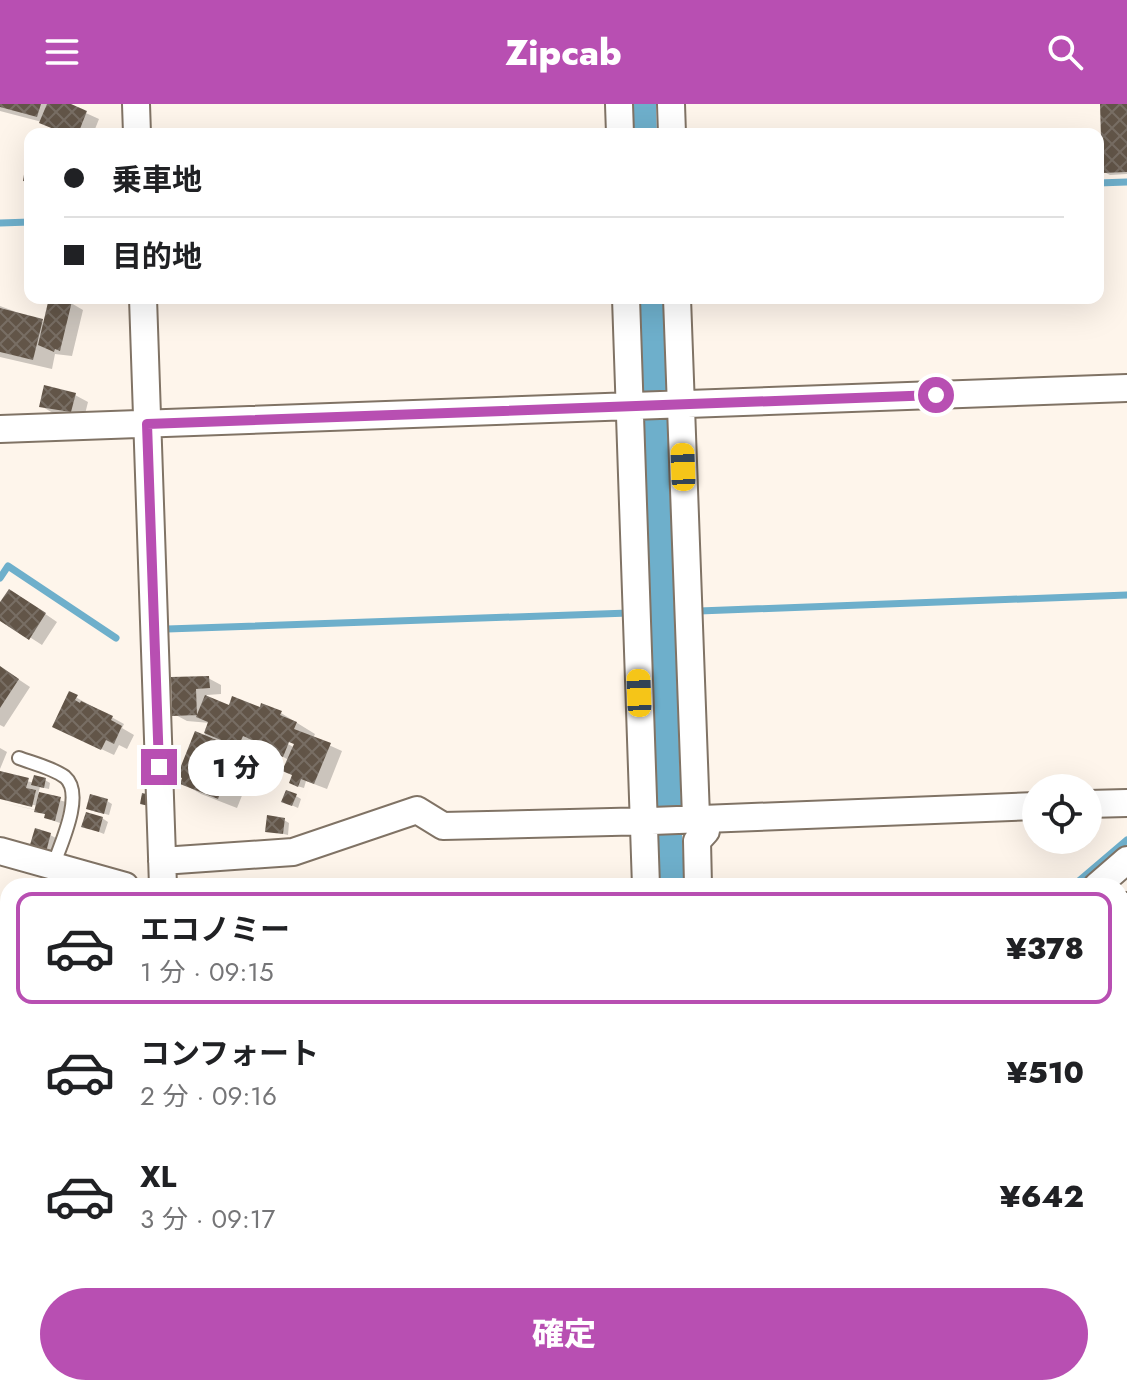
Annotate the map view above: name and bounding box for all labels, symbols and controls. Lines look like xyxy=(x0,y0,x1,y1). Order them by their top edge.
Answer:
text: Zipcab xyxy=(505,26,622,78)
icon: menu xyxy=(40,30,84,74)
icon: search xyxy=(1043,30,1087,74)
text: 乗車地 xyxy=(112,158,202,201)
text: 目的地 xyxy=(112,235,202,278)
route start xyxy=(918,377,954,413)
car xyxy=(670,443,696,491)
car xyxy=(626,669,652,717)
callout: 1 分 xyxy=(187,739,283,795)
route end xyxy=(141,749,177,785)
text: 1 分 xyxy=(212,749,260,787)
map controls xyxy=(1022,774,1102,854)
button: locate xyxy=(1022,774,1102,854)
text: エコノミー xyxy=(140,908,290,951)
icon: car xyxy=(44,912,116,984)
text: ¥378 xyxy=(1006,927,1084,970)
text: 1 分 · 09:15 xyxy=(140,953,274,991)
text: コンフォート xyxy=(140,1032,319,1075)
icon: car xyxy=(44,1036,116,1108)
text: ¥510 xyxy=(1007,1051,1084,1094)
text: 2 分 · 09:16 xyxy=(140,1077,277,1115)
text: XL xyxy=(140,1155,176,1198)
icon: car xyxy=(44,1160,116,1232)
text: ¥642 xyxy=(1000,1175,1084,1218)
text: 3 分 · 09:17 xyxy=(140,1200,275,1238)
button: 確定 xyxy=(40,1288,1088,1380)

